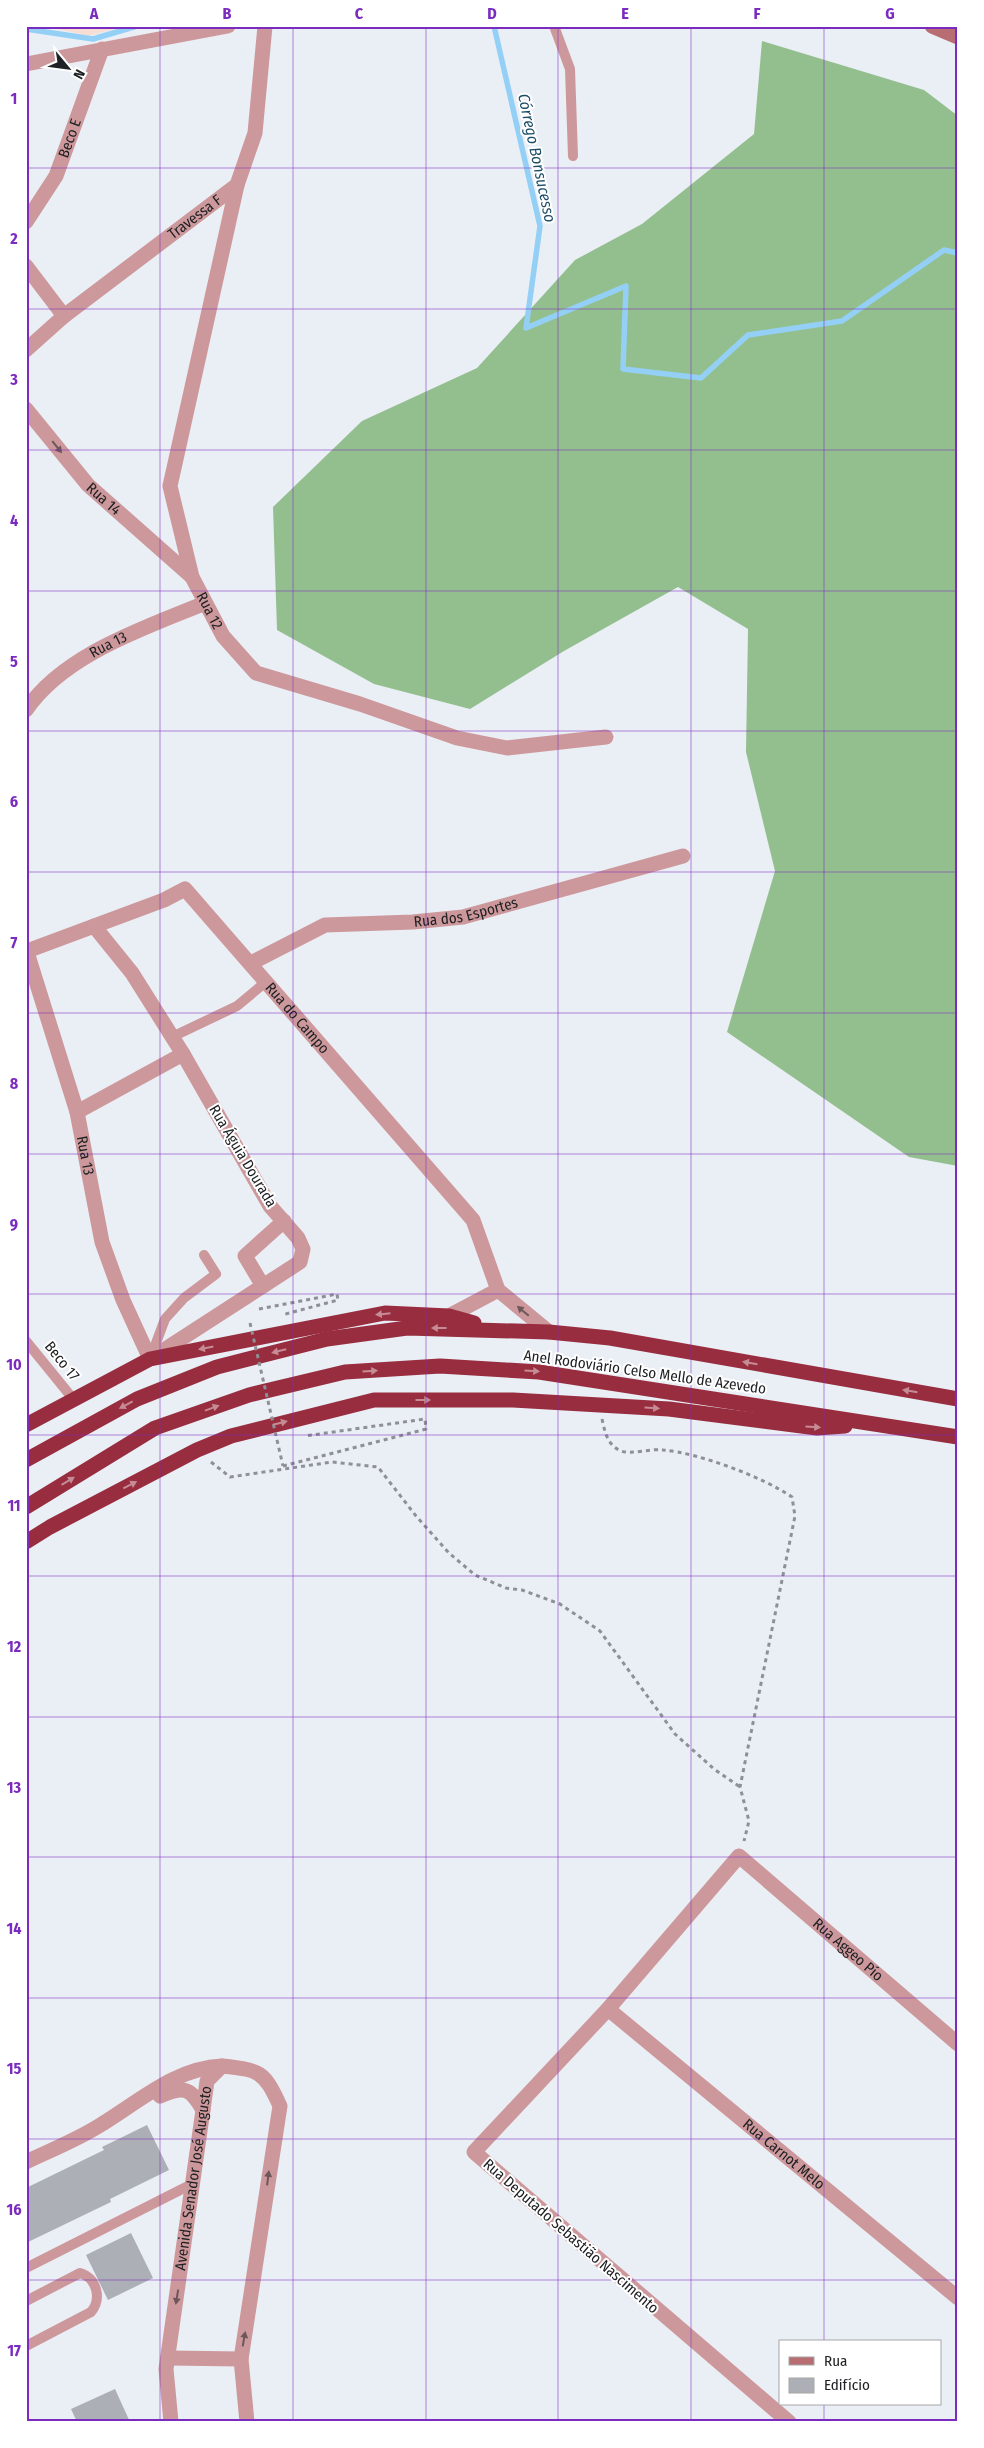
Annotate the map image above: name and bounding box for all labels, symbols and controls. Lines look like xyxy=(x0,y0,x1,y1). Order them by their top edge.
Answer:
text: A xyxy=(89,4,99,23)
text: B xyxy=(223,4,232,23)
text: C xyxy=(355,4,364,23)
text: D xyxy=(487,4,497,23)
text: E xyxy=(621,4,629,23)
text: F xyxy=(753,4,761,23)
text: G xyxy=(885,4,895,23)
north arrow xyxy=(42,42,92,92)
text: N xyxy=(69,66,88,82)
text: 1 xyxy=(11,89,17,108)
water label: Córrego Bonsucesso xyxy=(514,92,560,224)
street label: Beco E xyxy=(54,116,85,160)
street label: Travessa F xyxy=(164,191,225,243)
text: 2 xyxy=(9,229,18,248)
text: 3 xyxy=(9,370,18,389)
one-way arrow xyxy=(51,440,62,453)
street label: Rua 14 xyxy=(83,479,125,519)
text: 4 xyxy=(10,511,18,530)
street label: Rua 12 xyxy=(193,589,227,633)
street label: Rua 13 xyxy=(86,628,130,662)
text: 5 xyxy=(10,652,18,671)
text: 6 xyxy=(10,792,18,811)
street label: Rua dos Esportes xyxy=(413,893,520,931)
text: 7 xyxy=(11,933,18,952)
street label: Rua do Campo xyxy=(261,979,333,1058)
text: 8 xyxy=(10,1074,19,1093)
street label: Rua Águia Dourada xyxy=(205,1102,281,1210)
street label: Rua 13 xyxy=(73,1134,98,1177)
text: 9 xyxy=(10,1215,18,1234)
one-way arrow xyxy=(517,1306,530,1317)
one-way arrow xyxy=(374,1310,390,1318)
one-way arrow xyxy=(431,1324,447,1332)
street label: Beco 17 xyxy=(41,1338,83,1384)
one-way arrow xyxy=(198,1345,214,1353)
street label: Anel Rodoviário Celso Mello de Azevedo xyxy=(523,1346,767,1398)
one-way arrow xyxy=(271,1347,286,1355)
text: 10 xyxy=(6,1355,22,1374)
one-way arrow xyxy=(741,1358,757,1366)
one-way arrow xyxy=(362,1366,378,1374)
one-way arrow xyxy=(524,1368,540,1376)
one-way arrow xyxy=(901,1387,917,1395)
one-way arrow xyxy=(415,1396,431,1404)
one-way arrow xyxy=(119,1401,133,1409)
one-way arrow xyxy=(205,1404,220,1412)
one-way arrow xyxy=(644,1405,660,1413)
one-way arrow xyxy=(272,1419,287,1427)
one-way arrow xyxy=(806,1424,822,1432)
one-way arrow xyxy=(61,1477,74,1486)
one-way arrow xyxy=(123,1481,137,1489)
text: 11 xyxy=(7,1496,21,1515)
text: 12 xyxy=(7,1637,22,1656)
text: 13 xyxy=(7,1778,22,1797)
street label: Rua Aggeo Pío xyxy=(809,1914,887,1985)
text: 14 xyxy=(7,1919,22,1938)
text: 15 xyxy=(7,2059,21,2078)
street label: Avenida Senador José Augusto xyxy=(171,2085,215,2272)
street label: Rua Carnot Melo xyxy=(739,2115,829,2193)
street label: Rua Deputado Sebastião Nascimento xyxy=(480,2155,663,2317)
one-way arrow xyxy=(265,2170,273,2186)
text: 16 xyxy=(6,2200,22,2219)
one-way arrow xyxy=(172,2289,180,2305)
one-way arrow xyxy=(241,2331,249,2347)
legend xyxy=(779,2340,942,2406)
text: 17 xyxy=(7,2341,21,2360)
text: Rua xyxy=(824,2352,847,2370)
text: Edifício xyxy=(824,2376,870,2394)

